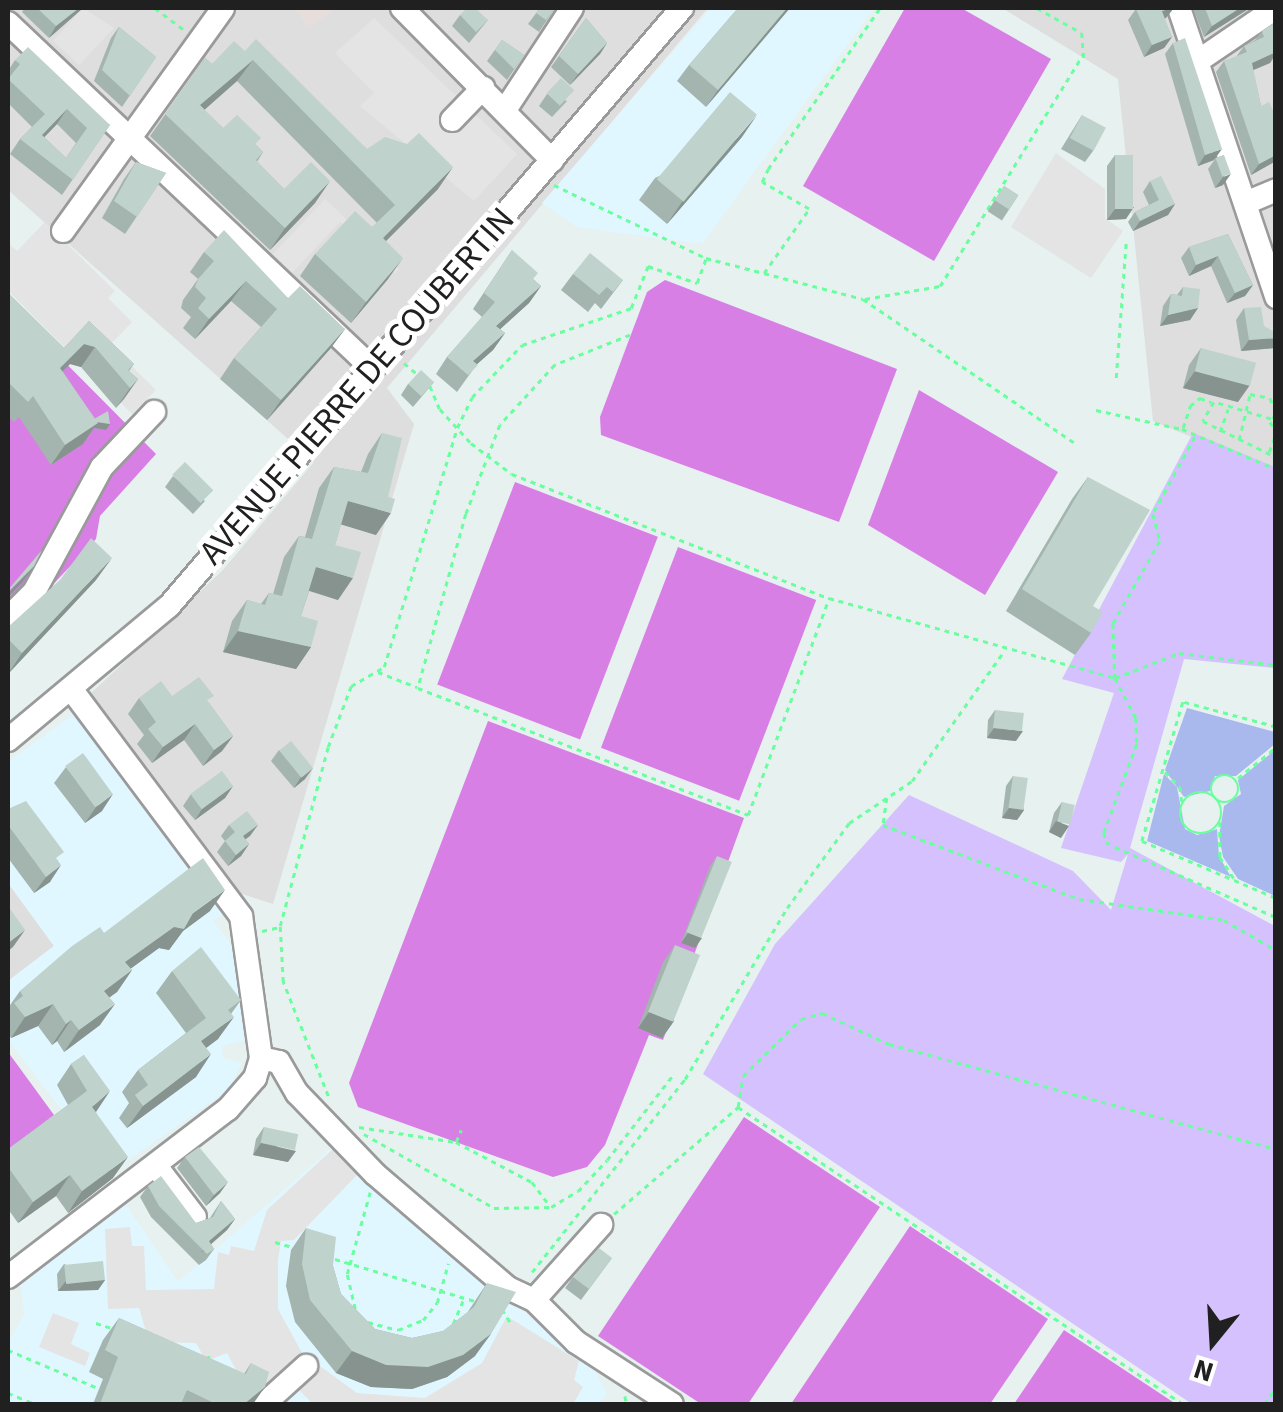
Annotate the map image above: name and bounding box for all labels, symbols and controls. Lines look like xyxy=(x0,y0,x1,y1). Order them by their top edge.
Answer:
street label: AVENUE PIERRE DE COUBERTIN xyxy=(191,199,523,573)
north arrow xyxy=(1163,1292,1263,1392)
text: N xyxy=(1189,1349,1219,1392)

